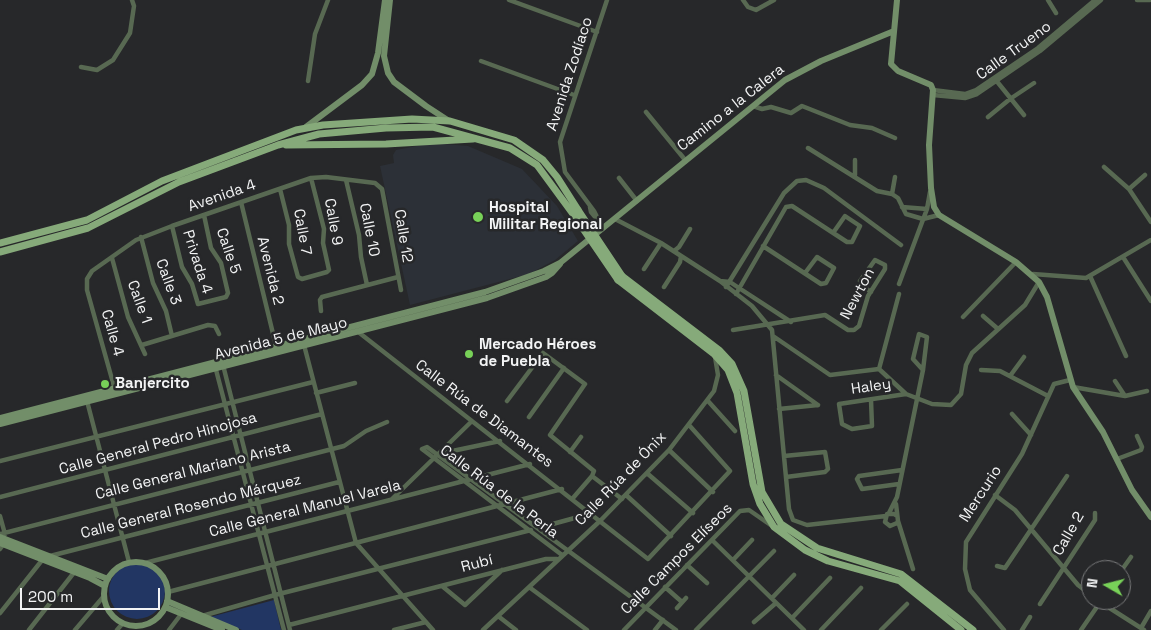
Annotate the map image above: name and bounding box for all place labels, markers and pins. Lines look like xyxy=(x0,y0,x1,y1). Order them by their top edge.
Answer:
place label: Hospital Militar Regional xyxy=(489,199,602,234)
marker: Hospital Militar Regional xyxy=(471,210,485,224)
place label: Mercado Héroes de Puebla xyxy=(479,336,596,371)
marker: Mercado Héroes de Puebla xyxy=(463,348,475,360)
place label: Banjercito xyxy=(115,375,190,393)
marker: Banjercito xyxy=(99,378,111,390)

